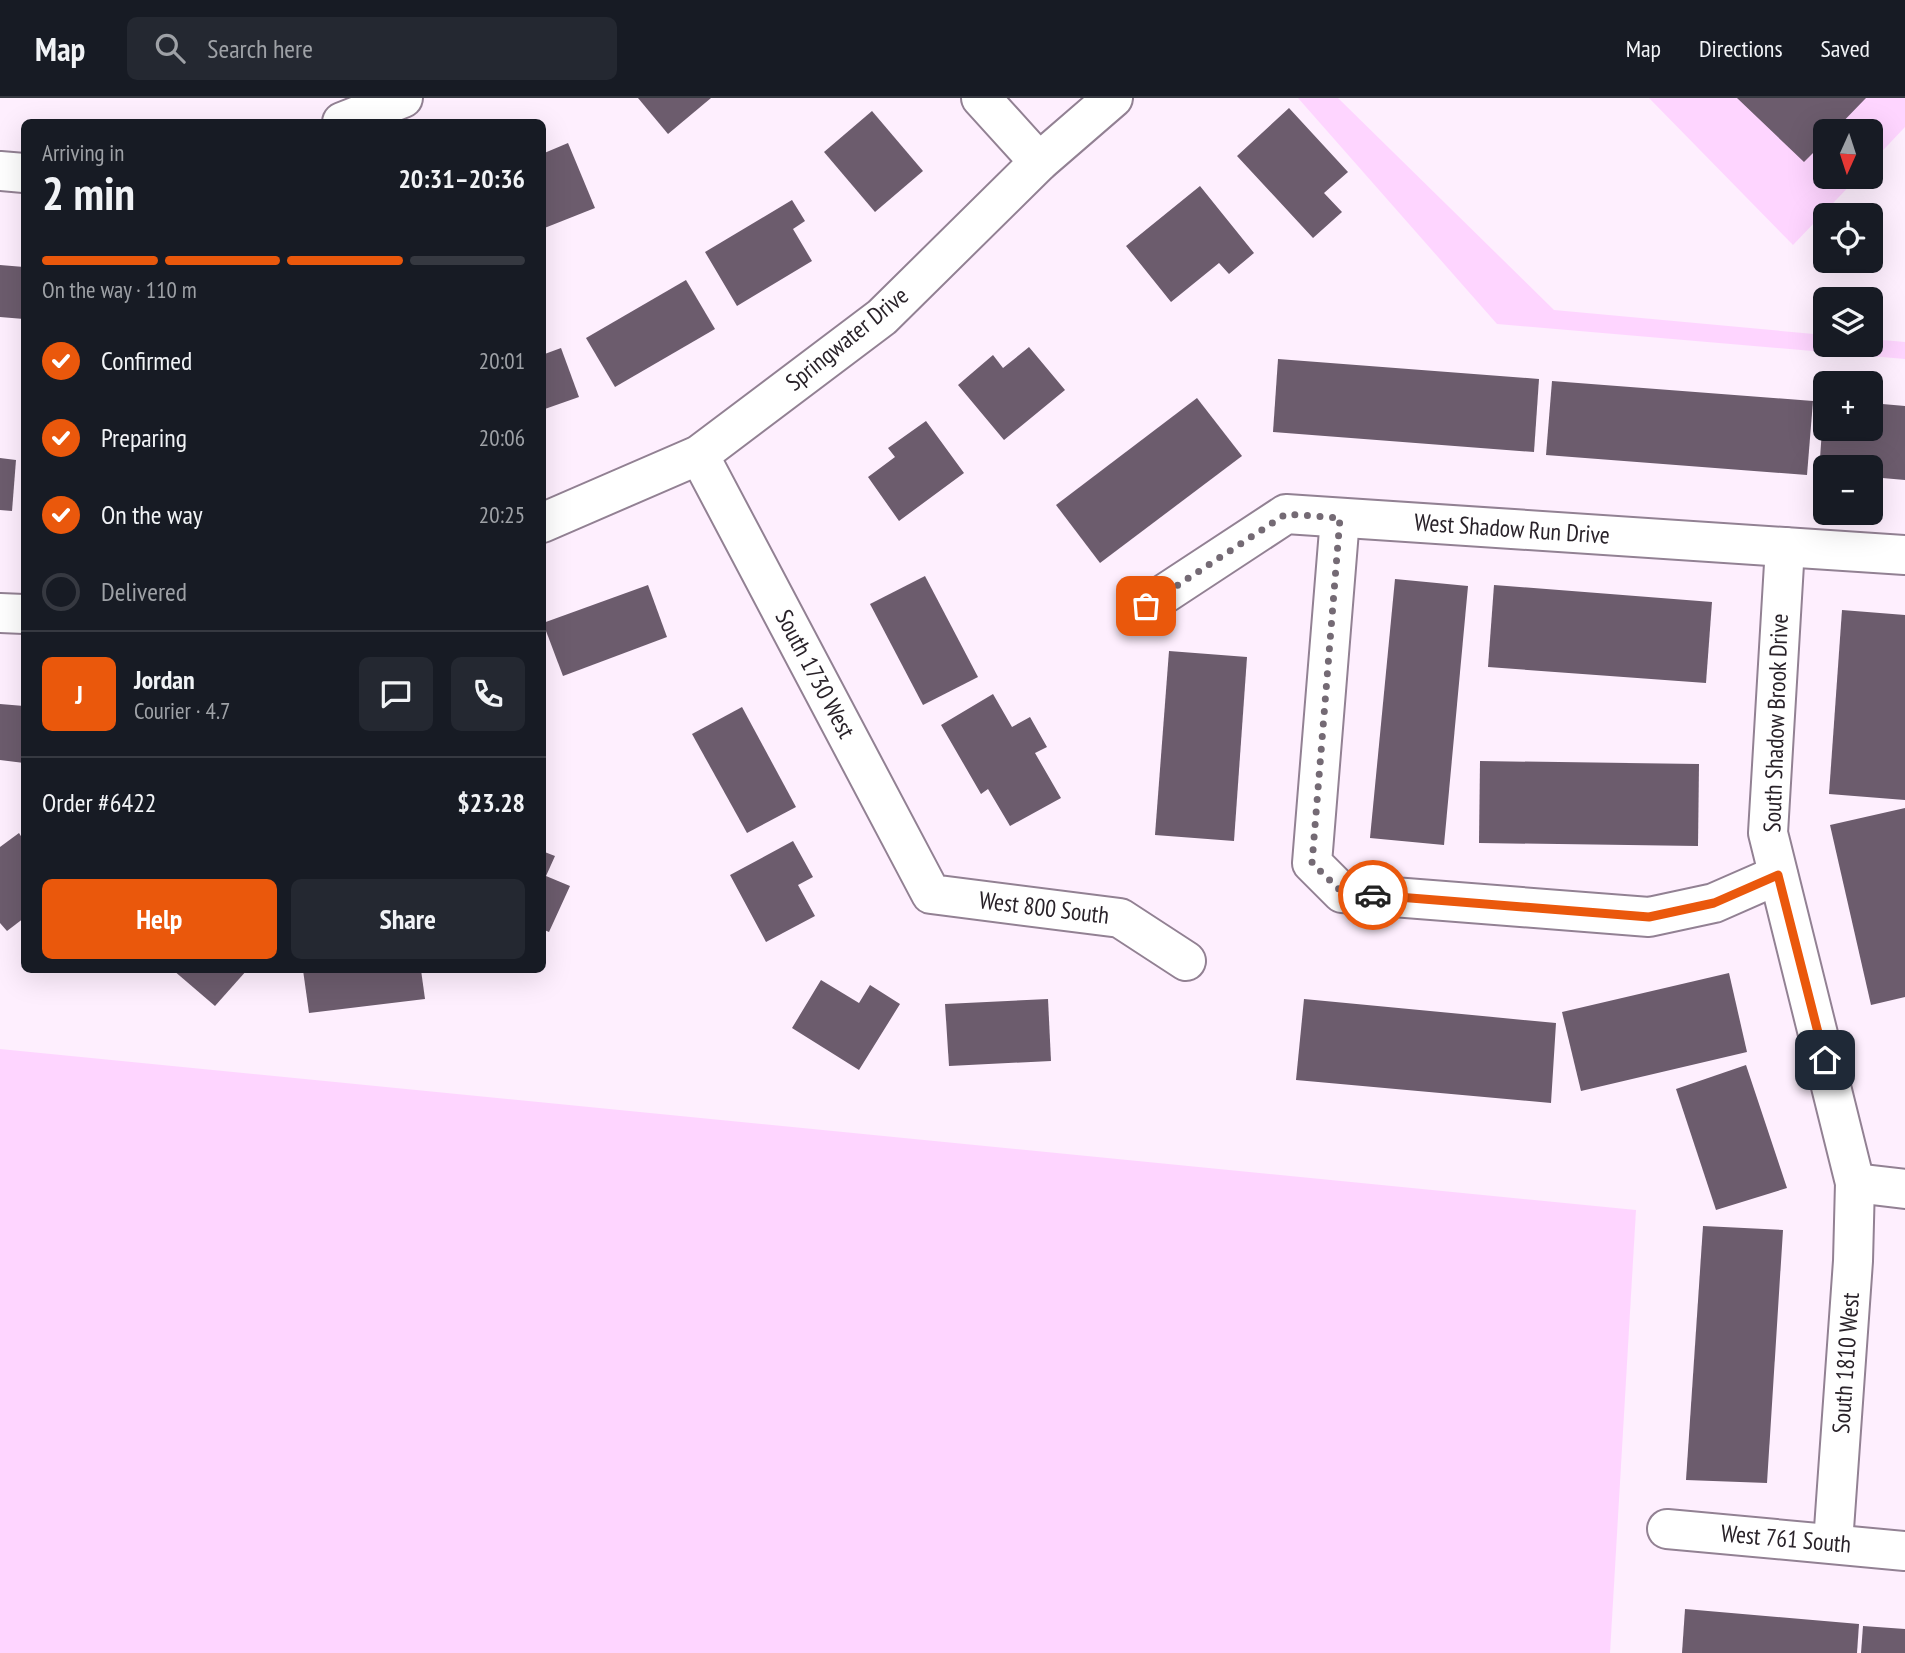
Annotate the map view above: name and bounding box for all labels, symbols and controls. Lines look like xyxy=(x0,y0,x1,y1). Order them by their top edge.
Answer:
search box xyxy=(127,17,617,80)
text: Map xyxy=(35,27,85,70)
icon: search xyxy=(151,29,189,67)
text: Search here xyxy=(207,32,313,65)
text: Map xyxy=(1626,33,1661,64)
text: Directions xyxy=(1699,33,1783,64)
text: Saved xyxy=(1821,33,1870,64)
north arrow xyxy=(1813,119,1883,189)
map controls xyxy=(1813,119,1883,525)
text: Arriving in xyxy=(42,138,124,167)
text: 20:31–20:36 xyxy=(398,162,525,195)
text: 2 min xyxy=(42,163,135,223)
button: locate xyxy=(1813,203,1883,273)
text: On the way · 110 m xyxy=(42,275,197,304)
street label: Springwater Drive xyxy=(779,280,914,397)
button: layers xyxy=(1813,287,1883,357)
icon: check xyxy=(42,342,80,380)
text: Confirmed xyxy=(101,344,192,377)
text: 20:01 xyxy=(479,346,525,375)
button: + xyxy=(1813,371,1883,441)
icon: check xyxy=(42,419,80,457)
text: Preparing xyxy=(101,421,187,454)
text: 20:06 xyxy=(479,423,525,452)
button: − xyxy=(1813,455,1883,525)
icon: check xyxy=(42,496,80,534)
text: On the way xyxy=(101,498,203,531)
text: 20:25 xyxy=(479,500,525,529)
street label: West Shadow Run Drive xyxy=(1413,506,1611,551)
text: Delivered xyxy=(101,575,187,608)
pin xyxy=(1116,576,1176,636)
icon: bag xyxy=(1127,587,1165,625)
street label: South 1730 West xyxy=(769,604,862,744)
street label: South Shadow Brook Drive xyxy=(1756,613,1795,833)
button: chat xyxy=(359,657,433,731)
button: phone xyxy=(451,657,525,731)
text: Jordan xyxy=(134,663,195,696)
text: J xyxy=(75,678,83,711)
text: Courier · 4.7 xyxy=(134,696,230,725)
text: Order #6422 xyxy=(42,786,157,819)
text: $23.28 xyxy=(457,786,525,819)
courier xyxy=(1338,860,1408,930)
icon: car xyxy=(1354,876,1392,914)
button: Help xyxy=(42,879,277,959)
button: Share xyxy=(291,879,525,959)
street label: West 800 South xyxy=(977,884,1111,931)
pin xyxy=(1795,1030,1855,1090)
icon: home xyxy=(1806,1041,1844,1079)
street label: South 1810 West xyxy=(1825,1291,1866,1434)
street label: West 761 South xyxy=(1720,1517,1852,1560)

